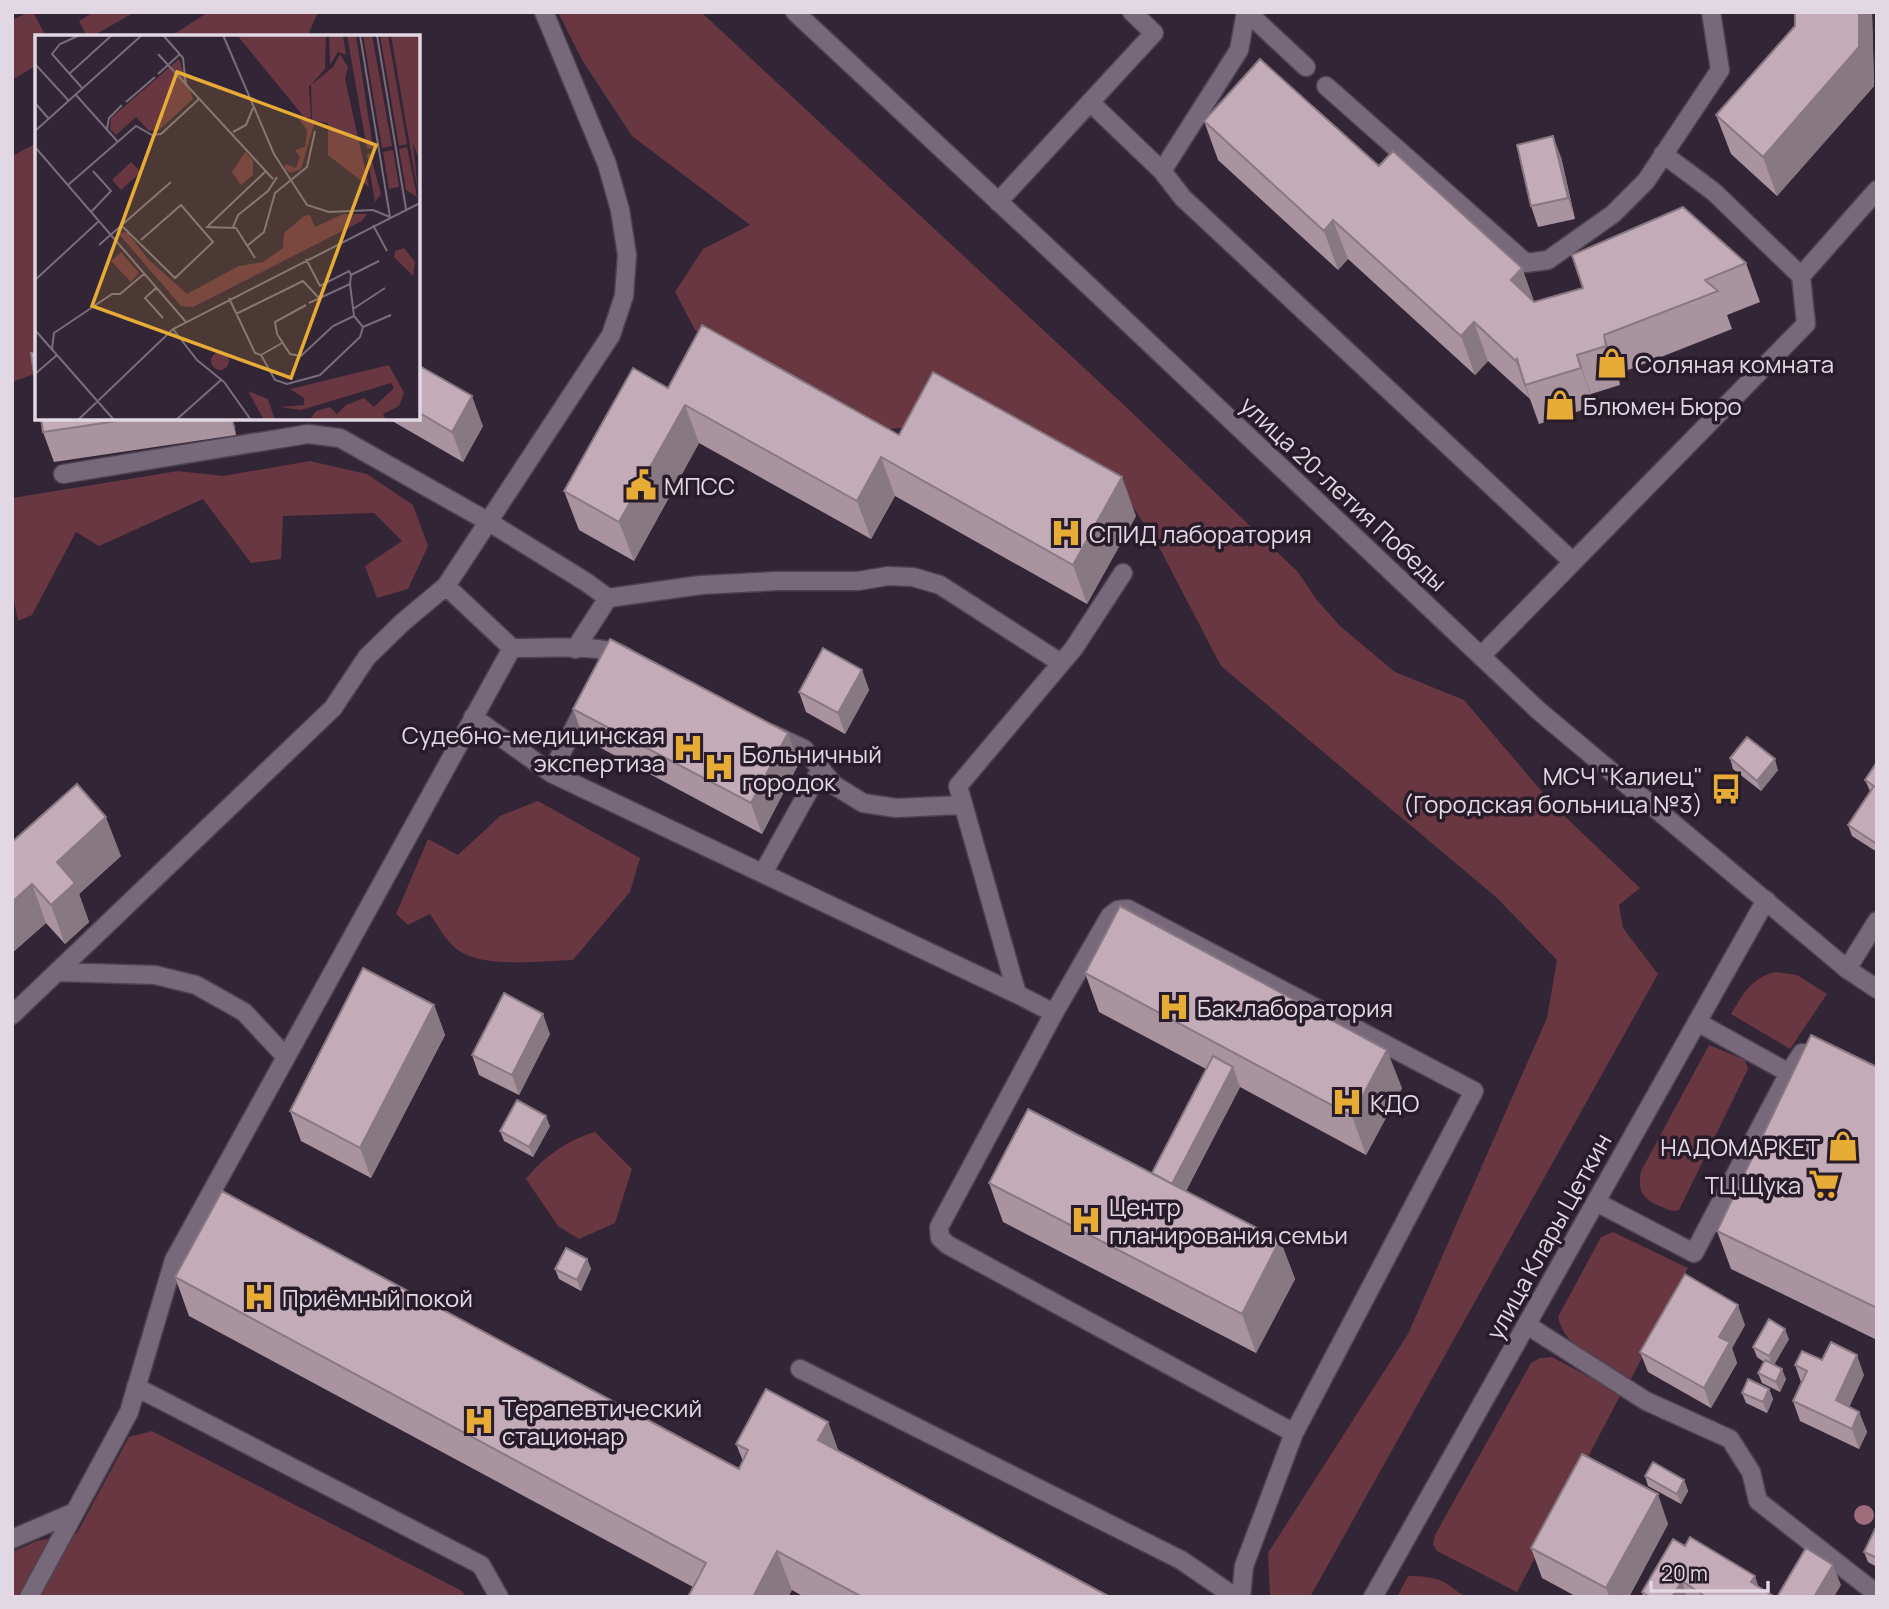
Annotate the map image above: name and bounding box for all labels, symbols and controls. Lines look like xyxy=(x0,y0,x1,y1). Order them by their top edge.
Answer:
inset map xyxy=(35,35,420,420)
shop icon: Соляная комната xyxy=(1595,346,1629,380)
place label: Соляная комната xyxy=(1635,347,1834,380)
street label: улица 20-летия Победы xyxy=(1233,388,1455,598)
shop icon: Блюмен Бюро xyxy=(1543,388,1577,422)
place label: Блюмен Бюро xyxy=(1583,389,1742,422)
public building icon: МПСС xyxy=(624,468,658,502)
place label: МПСС xyxy=(664,469,735,502)
hospital icon: СПИД лаборатория xyxy=(1049,516,1083,550)
place label: СПИД лаборатория xyxy=(1089,517,1312,550)
place label: Судебно-медицинская экспертиза xyxy=(402,718,665,779)
hospital icon: Судебно-медицинская экспертиза xyxy=(671,731,705,765)
place label: Больничный городок xyxy=(742,737,882,798)
hospital icon: Больничный городок xyxy=(702,750,736,784)
place label: МСЧ "Калиец" (Городская больница №3) xyxy=(1403,759,1703,820)
bus stop icon: МСЧ "Калиец" (Городская больница №3) xyxy=(1709,772,1743,806)
hospital icon: Бак.лаборатория xyxy=(1157,990,1191,1024)
place label: Бак.лаборатория xyxy=(1197,991,1393,1024)
hospital icon: КДО xyxy=(1330,1085,1364,1119)
place label: КДО xyxy=(1370,1086,1419,1119)
street label: улица Клары Цеткин xyxy=(1478,1127,1618,1345)
shop icon: НАДОМАРКЕТ xyxy=(1826,1129,1860,1163)
place label: НАДОМАРКЕТ xyxy=(1660,1130,1821,1163)
supermarket icon: ТЦ Щука xyxy=(1807,1167,1841,1201)
place label: ТЦ Щука xyxy=(1705,1168,1801,1201)
place label: Центр планирования семьи xyxy=(1109,1190,1348,1251)
hospital icon: Центр планирования семьи xyxy=(1069,1203,1103,1237)
hospital icon: Приёмный покой xyxy=(242,1280,276,1314)
place label: Приёмный покой xyxy=(282,1281,473,1314)
place label: Терапевтический стационар xyxy=(502,1391,702,1452)
hospital icon: Терапевтический стационар xyxy=(462,1404,496,1438)
scale bar xyxy=(1651,1550,1768,1594)
text: 20 m xyxy=(1661,1559,1708,1587)

